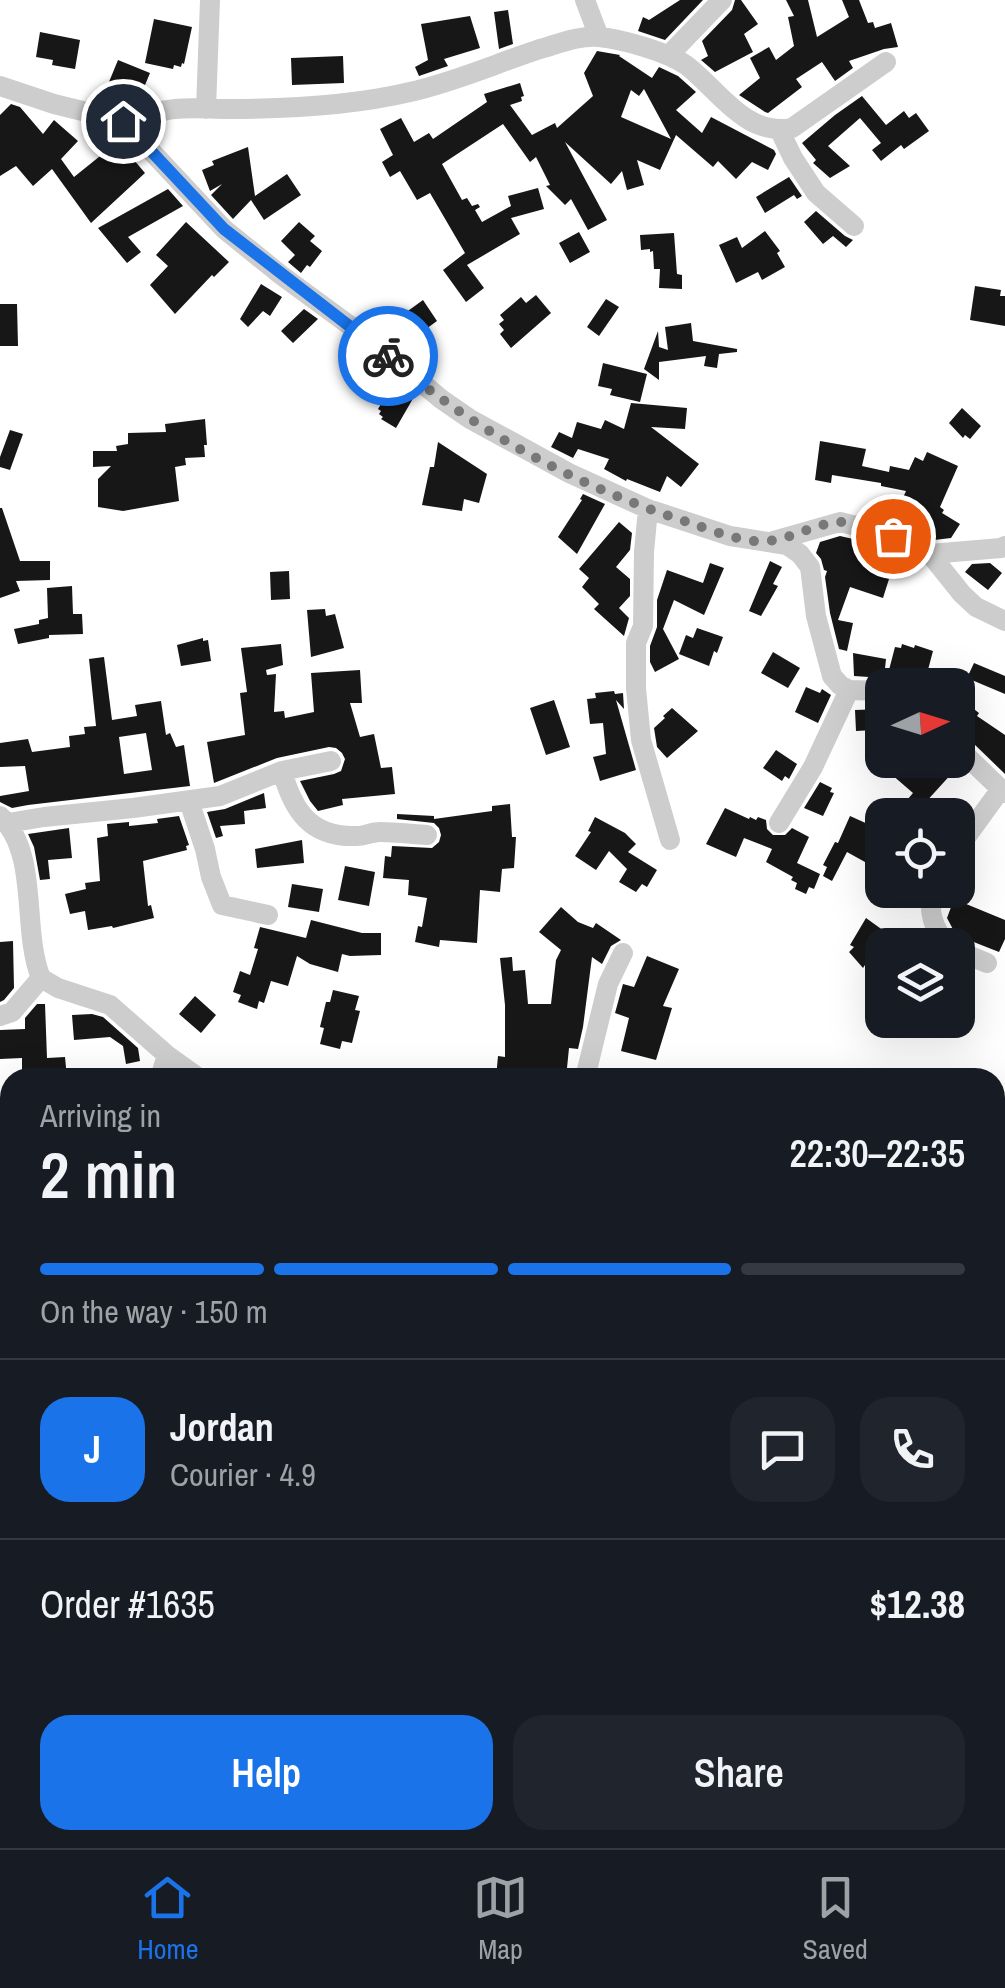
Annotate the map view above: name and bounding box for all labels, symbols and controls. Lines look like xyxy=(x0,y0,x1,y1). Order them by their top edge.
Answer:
pin xyxy=(81,79,166,164)
icon: home xyxy=(96,94,151,149)
courier xyxy=(338,306,438,406)
icon: bike xyxy=(361,329,416,384)
pin xyxy=(851,494,936,579)
icon: bag xyxy=(866,509,921,564)
north arrow xyxy=(865,668,975,778)
map controls xyxy=(865,668,975,1038)
button: locate xyxy=(865,798,975,908)
button: layers xyxy=(865,928,975,1038)
text: Arriving in xyxy=(40,1094,161,1137)
text: 22:30–22:35 xyxy=(789,1128,965,1179)
text: 2 min xyxy=(40,1131,177,1218)
text: On the way · 150 m xyxy=(40,1290,268,1333)
button: chat xyxy=(730,1397,835,1502)
button: phone xyxy=(860,1397,965,1502)
text: Jordan xyxy=(170,1402,274,1453)
text: J xyxy=(84,1424,101,1475)
text: Courier · 4.9 xyxy=(170,1453,316,1496)
text: Order #1635 xyxy=(40,1579,215,1630)
text: $12.38 xyxy=(870,1579,965,1630)
button: Help xyxy=(40,1715,493,1830)
button: Share xyxy=(513,1715,965,1830)
tab: Home xyxy=(137,1870,199,1968)
tab: Map xyxy=(473,1870,528,1968)
tab: Saved xyxy=(803,1870,868,1968)

